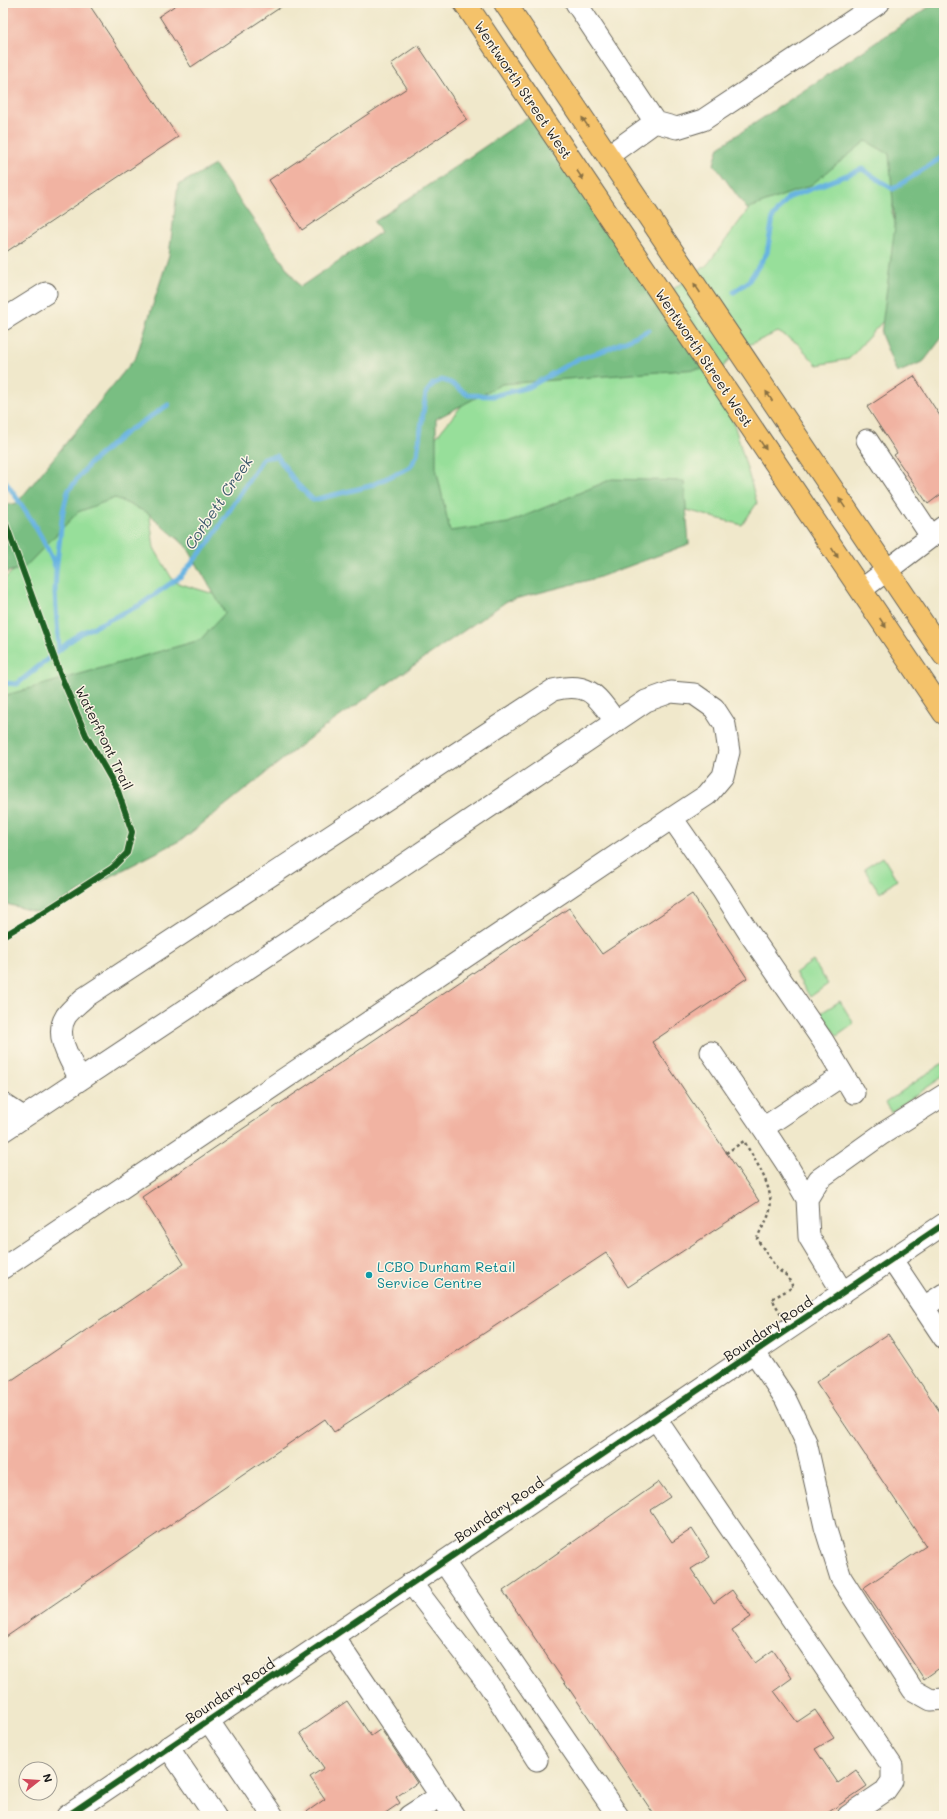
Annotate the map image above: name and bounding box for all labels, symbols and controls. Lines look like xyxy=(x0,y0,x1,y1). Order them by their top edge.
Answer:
street label: Wentworth Street West xyxy=(470,17,577,162)
one-way arrow xyxy=(581,117,589,127)
one-way arrow xyxy=(576,170,584,180)
one-way arrow xyxy=(693,283,701,293)
street label: Wentworth Street West xyxy=(651,285,758,430)
one-way arrow xyxy=(765,390,773,401)
one-way arrow xyxy=(759,440,767,450)
water label: Corbett Creek xyxy=(179,451,257,553)
one-way arrow xyxy=(838,498,846,508)
one-way arrow xyxy=(831,547,839,558)
one-way arrow xyxy=(879,617,887,628)
street label: Waterfront Trail xyxy=(71,683,138,793)
place label: LCBO Durham Retail Service Centre xyxy=(377,1257,516,1292)
marker: LCBO Durham Retail Service Centre xyxy=(364,1270,374,1280)
street label: Boundary Road xyxy=(719,1292,816,1365)
street label: Boundary Road xyxy=(450,1473,547,1546)
street label: Boundary Road xyxy=(181,1654,278,1727)
north arrow xyxy=(18,1761,58,1801)
text: N xyxy=(40,1772,56,1784)

